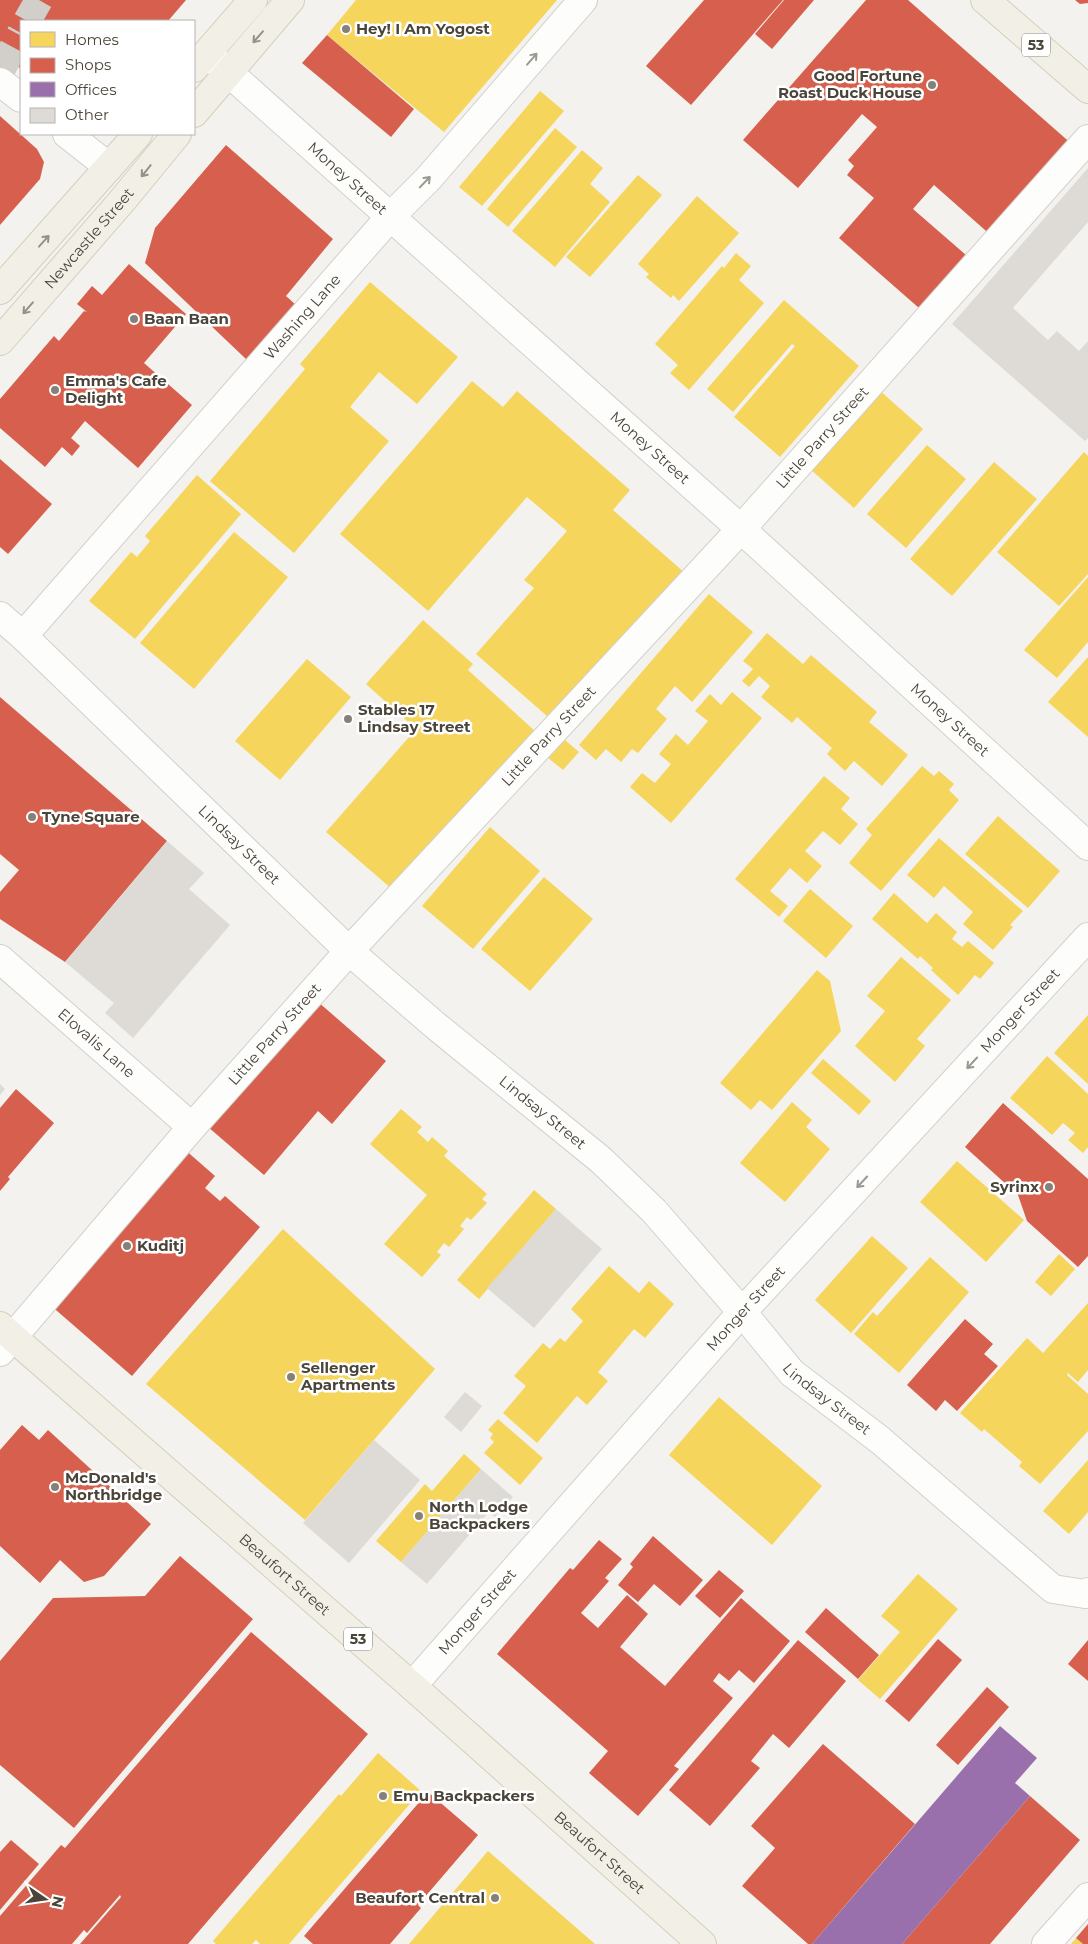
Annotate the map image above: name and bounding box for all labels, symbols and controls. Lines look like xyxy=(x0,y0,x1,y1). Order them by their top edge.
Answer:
place label: Hey! I Am Yogost xyxy=(356,19,490,38)
legend xyxy=(20,20,195,135)
marker: Hey! I Am Yogost xyxy=(340,23,352,35)
text: Homes xyxy=(65,30,119,49)
one-way arrow xyxy=(252,30,264,43)
road number: 53 xyxy=(1022,34,1050,56)
one-way arrow xyxy=(526,53,537,66)
text: Shops xyxy=(65,55,111,74)
place label: Good Fortune Roast Duck House xyxy=(778,66,922,102)
marker: Good Fortune Roast Duck House xyxy=(926,79,938,91)
text: Offices xyxy=(65,80,117,99)
text: Other xyxy=(65,105,109,124)
street label: Money Street xyxy=(304,138,391,218)
one-way arrow xyxy=(140,165,151,178)
one-way arrow xyxy=(419,175,431,188)
street label: Newcastle Street xyxy=(40,184,138,292)
one-way arrow xyxy=(38,234,50,247)
street label: Washing Lane xyxy=(259,270,345,363)
one-way arrow xyxy=(23,301,34,314)
place label: Baan Baan xyxy=(144,309,229,328)
marker: Baan Baan xyxy=(128,313,140,325)
place label: Emma's Cafe Delight xyxy=(65,371,167,407)
street label: Little Parry Street xyxy=(772,382,872,492)
marker: Emma's Cafe Delight xyxy=(49,384,61,396)
street label: Money Street xyxy=(606,407,694,488)
street label: Money Street xyxy=(907,679,994,760)
street label: Little Parry Street xyxy=(497,681,600,790)
place label: Stables 17 Lindsay Street xyxy=(358,700,471,736)
marker: Stables 17 Lindsay Street xyxy=(342,713,354,725)
street label: Lindsay Street xyxy=(195,801,284,888)
place label: Tyne Square xyxy=(42,807,140,826)
marker: Tyne Square xyxy=(26,811,38,823)
street label: Monger Street xyxy=(976,964,1064,1056)
street label: Little Parry Street xyxy=(224,979,325,1089)
street label: Elovalis Lane xyxy=(54,1004,139,1082)
one-way arrow xyxy=(966,1056,978,1069)
street label: Lindsay Street xyxy=(496,1071,590,1153)
one-way arrow xyxy=(856,1176,868,1189)
place label: Syrinx xyxy=(990,1177,1039,1196)
marker: Syrinx xyxy=(1043,1181,1055,1193)
place label: Kuditj xyxy=(137,1236,184,1255)
marker: Kuditj xyxy=(121,1240,133,1252)
street label: Monger Street xyxy=(702,1261,789,1355)
place label: Sellenger Apartments xyxy=(300,1358,395,1394)
street label: Lindsay Street xyxy=(779,1359,875,1439)
marker: Sellenger Apartments xyxy=(285,1371,297,1383)
place label: McDonald's Northbridge xyxy=(65,1468,162,1504)
marker: McDonald's Northbridge xyxy=(49,1481,61,1493)
place label: North Lodge Backpackers xyxy=(429,1497,530,1533)
marker: North Lodge Backpackers xyxy=(413,1510,425,1522)
street label: Beaufort Street xyxy=(235,1529,335,1619)
street label: Monger Street xyxy=(434,1564,520,1658)
road number: 53 xyxy=(344,1628,372,1650)
place label: Emu Backpackers xyxy=(393,1786,534,1805)
marker: Emu Backpackers xyxy=(377,1790,389,1802)
street label: Beaufort Street xyxy=(550,1807,649,1898)
north arrow xyxy=(20,1874,70,1924)
place label: Beaufort Central xyxy=(355,1888,485,1907)
marker: Beaufort Central xyxy=(489,1892,501,1904)
text: N xyxy=(48,1894,68,1909)

